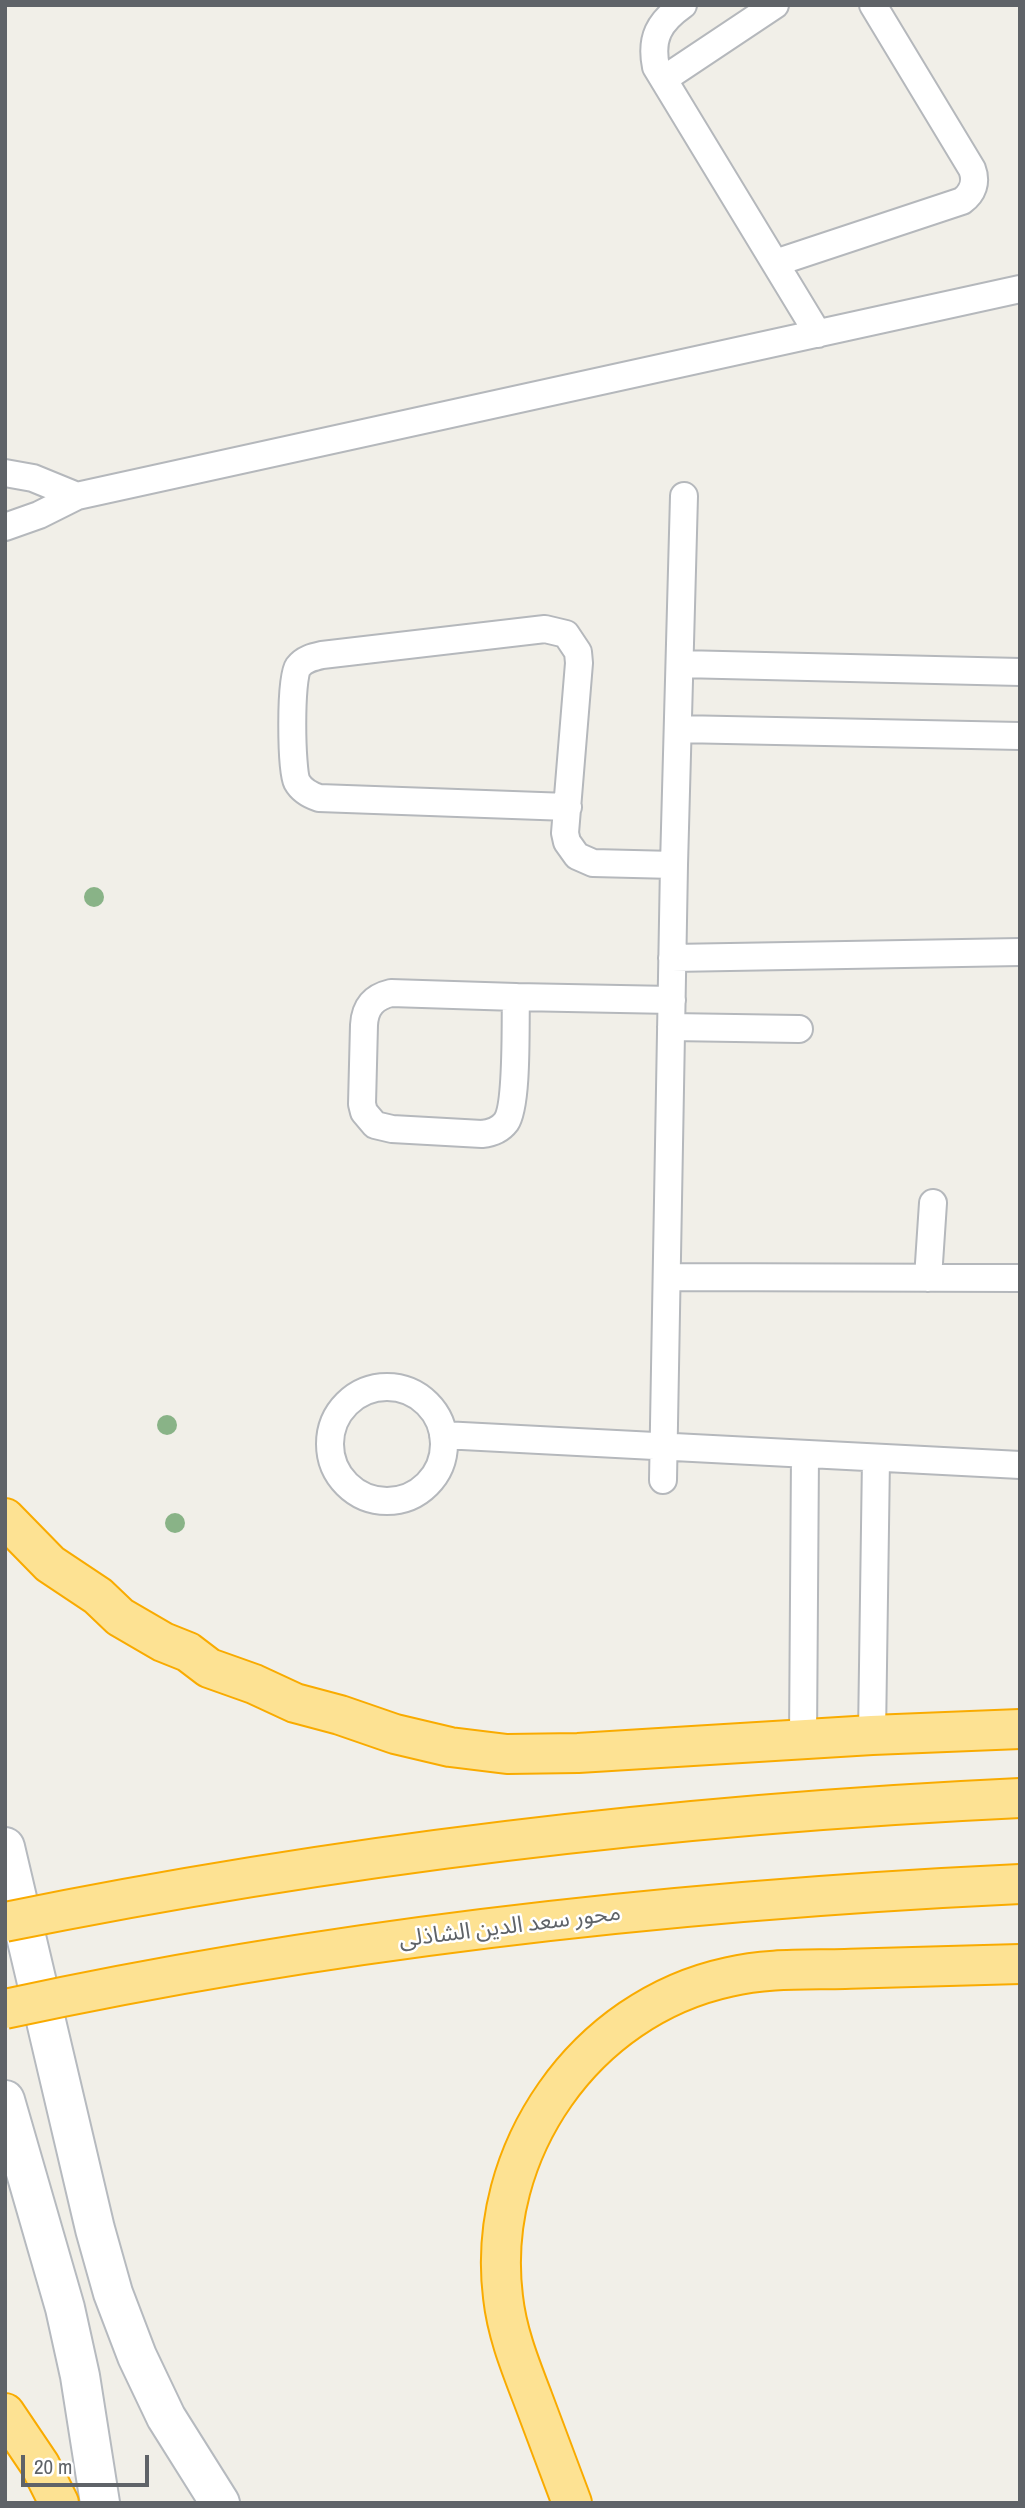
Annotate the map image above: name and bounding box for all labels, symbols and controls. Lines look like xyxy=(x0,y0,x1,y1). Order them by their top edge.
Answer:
street label: محور سعد الدين الشاذلى xyxy=(398,1900,622,1954)
scale bar xyxy=(24,2442,152,2486)
text: 20 m xyxy=(34,2452,72,2481)

